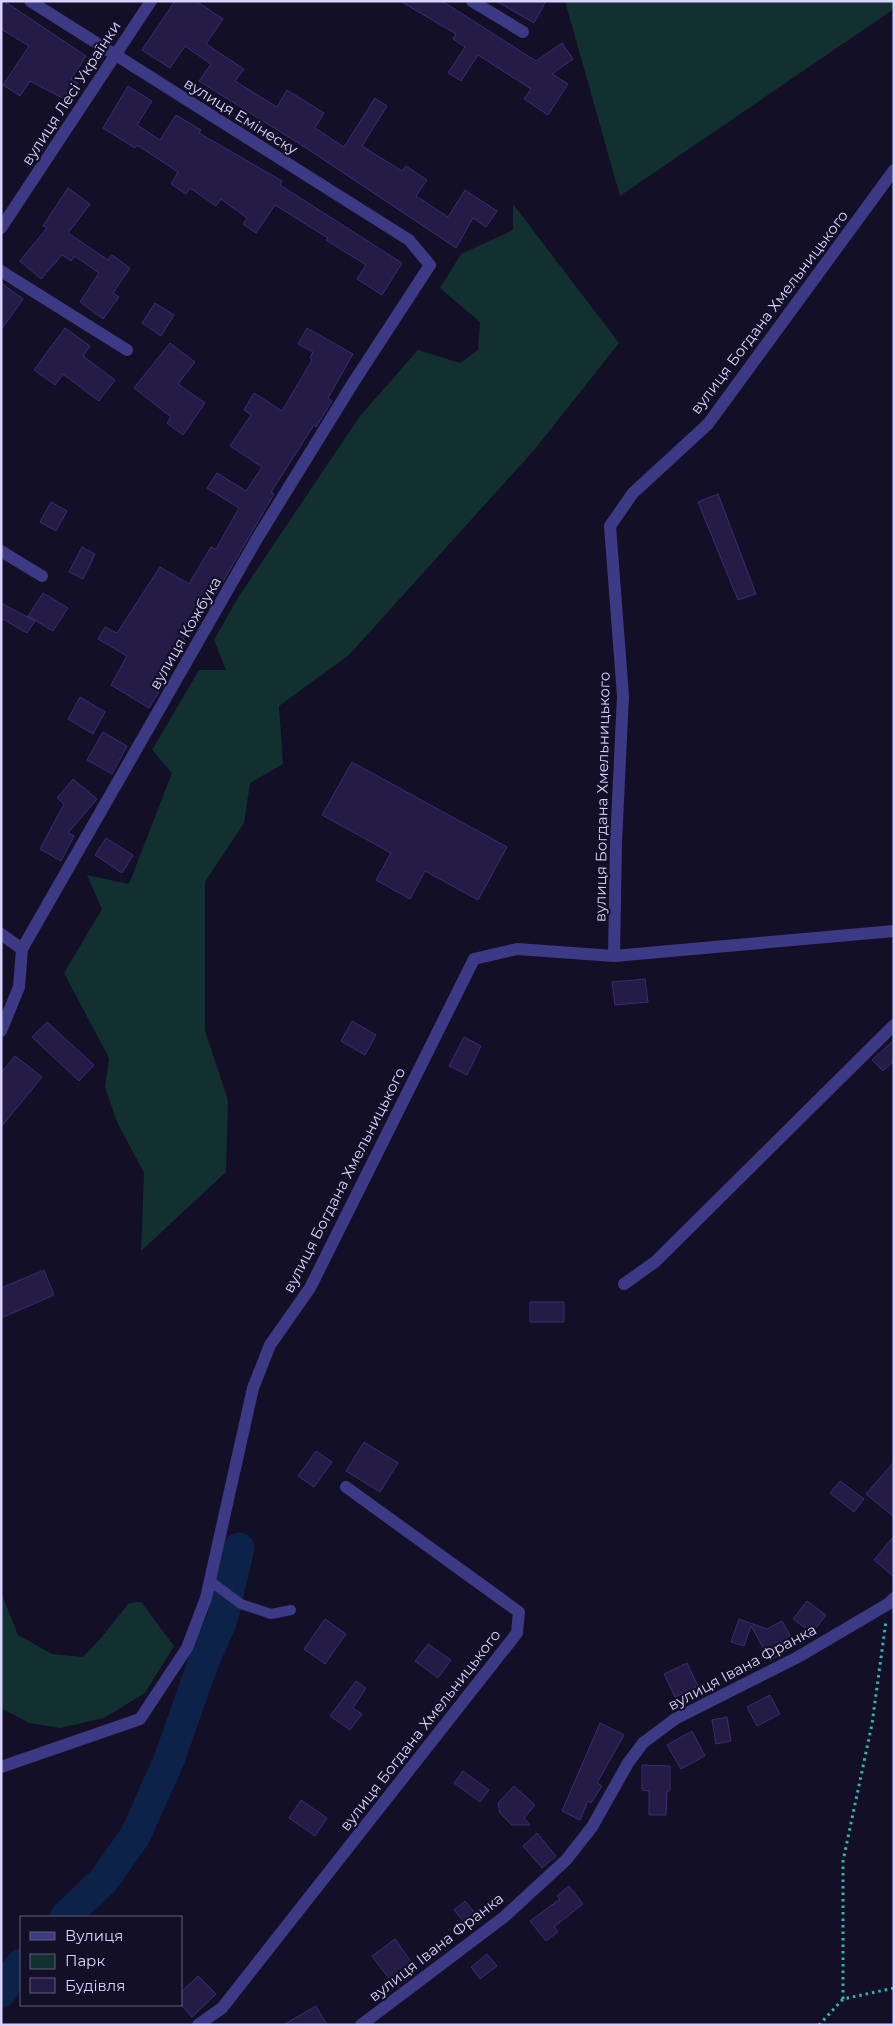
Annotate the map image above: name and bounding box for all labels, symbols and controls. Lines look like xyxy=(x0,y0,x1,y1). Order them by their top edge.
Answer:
street label: вулиця Лесі Українки xyxy=(17,17,125,169)
street label: вулиця Емінеску xyxy=(181,73,302,159)
street label: вулиця Богдана Хмельницького xyxy=(686,206,852,418)
street label: вулиця Кожбука xyxy=(145,573,225,693)
street label: вулиця Богдана Хмельницького xyxy=(590,672,614,922)
street label: вулиця Богдана Хмельницького xyxy=(279,1064,409,1296)
street label: вулиця Івана Франка xyxy=(664,1620,820,1714)
street label: вулиця Богдана Хмельницького xyxy=(335,1625,505,1835)
street label: вулиця Івана Франка xyxy=(365,1889,507,2005)
legend xyxy=(20,1916,182,2006)
text: Вулиця xyxy=(65,1926,123,1945)
text: Парк xyxy=(65,1951,105,1970)
text: Будівля xyxy=(65,1976,125,1995)

